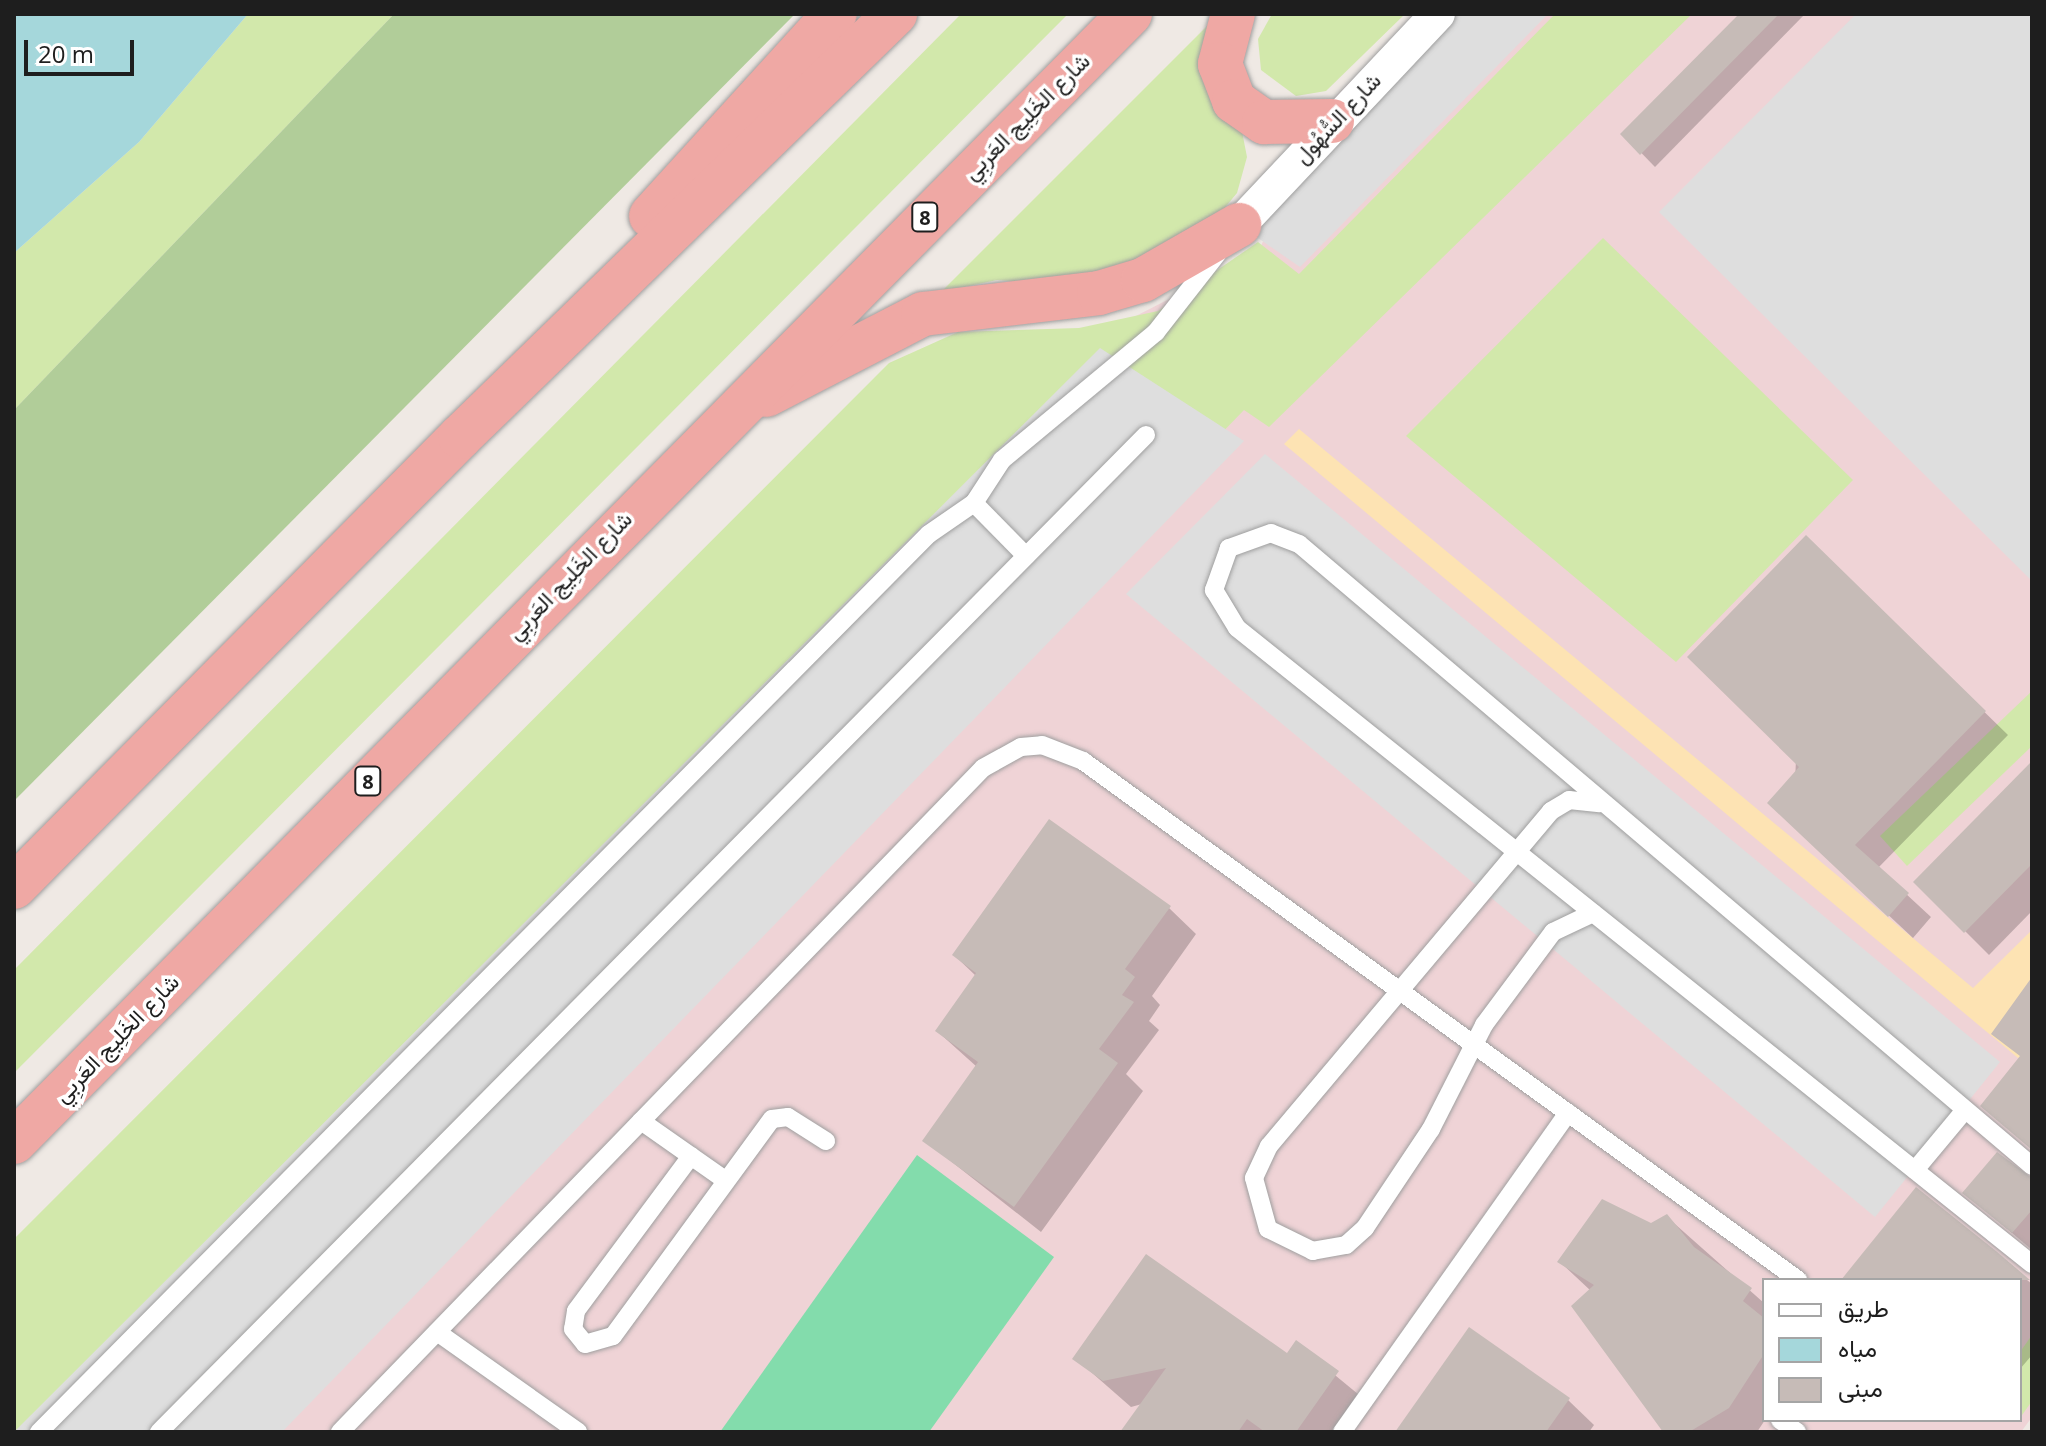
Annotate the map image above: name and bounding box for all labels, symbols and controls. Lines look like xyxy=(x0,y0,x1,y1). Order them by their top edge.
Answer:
scale bar xyxy=(28,24,138,74)
text: 20 m xyxy=(38,37,94,70)
street label: شارع الخَلِيج العَربِي xyxy=(957,47,1095,185)
street label: شارع السُّهُول xyxy=(1288,67,1386,169)
road number: 8 xyxy=(911,201,939,233)
street label: شارع الخَلِيج العَربِي xyxy=(501,505,637,645)
road number: 8 xyxy=(354,765,382,797)
street label: شارع الخَلِيج العَربِي xyxy=(48,968,184,1108)
legend xyxy=(1762,1278,2022,1422)
text: طريق xyxy=(1838,1291,1889,1324)
text: مياه xyxy=(1838,1331,1877,1364)
text: مبنى xyxy=(1838,1371,1883,1404)

